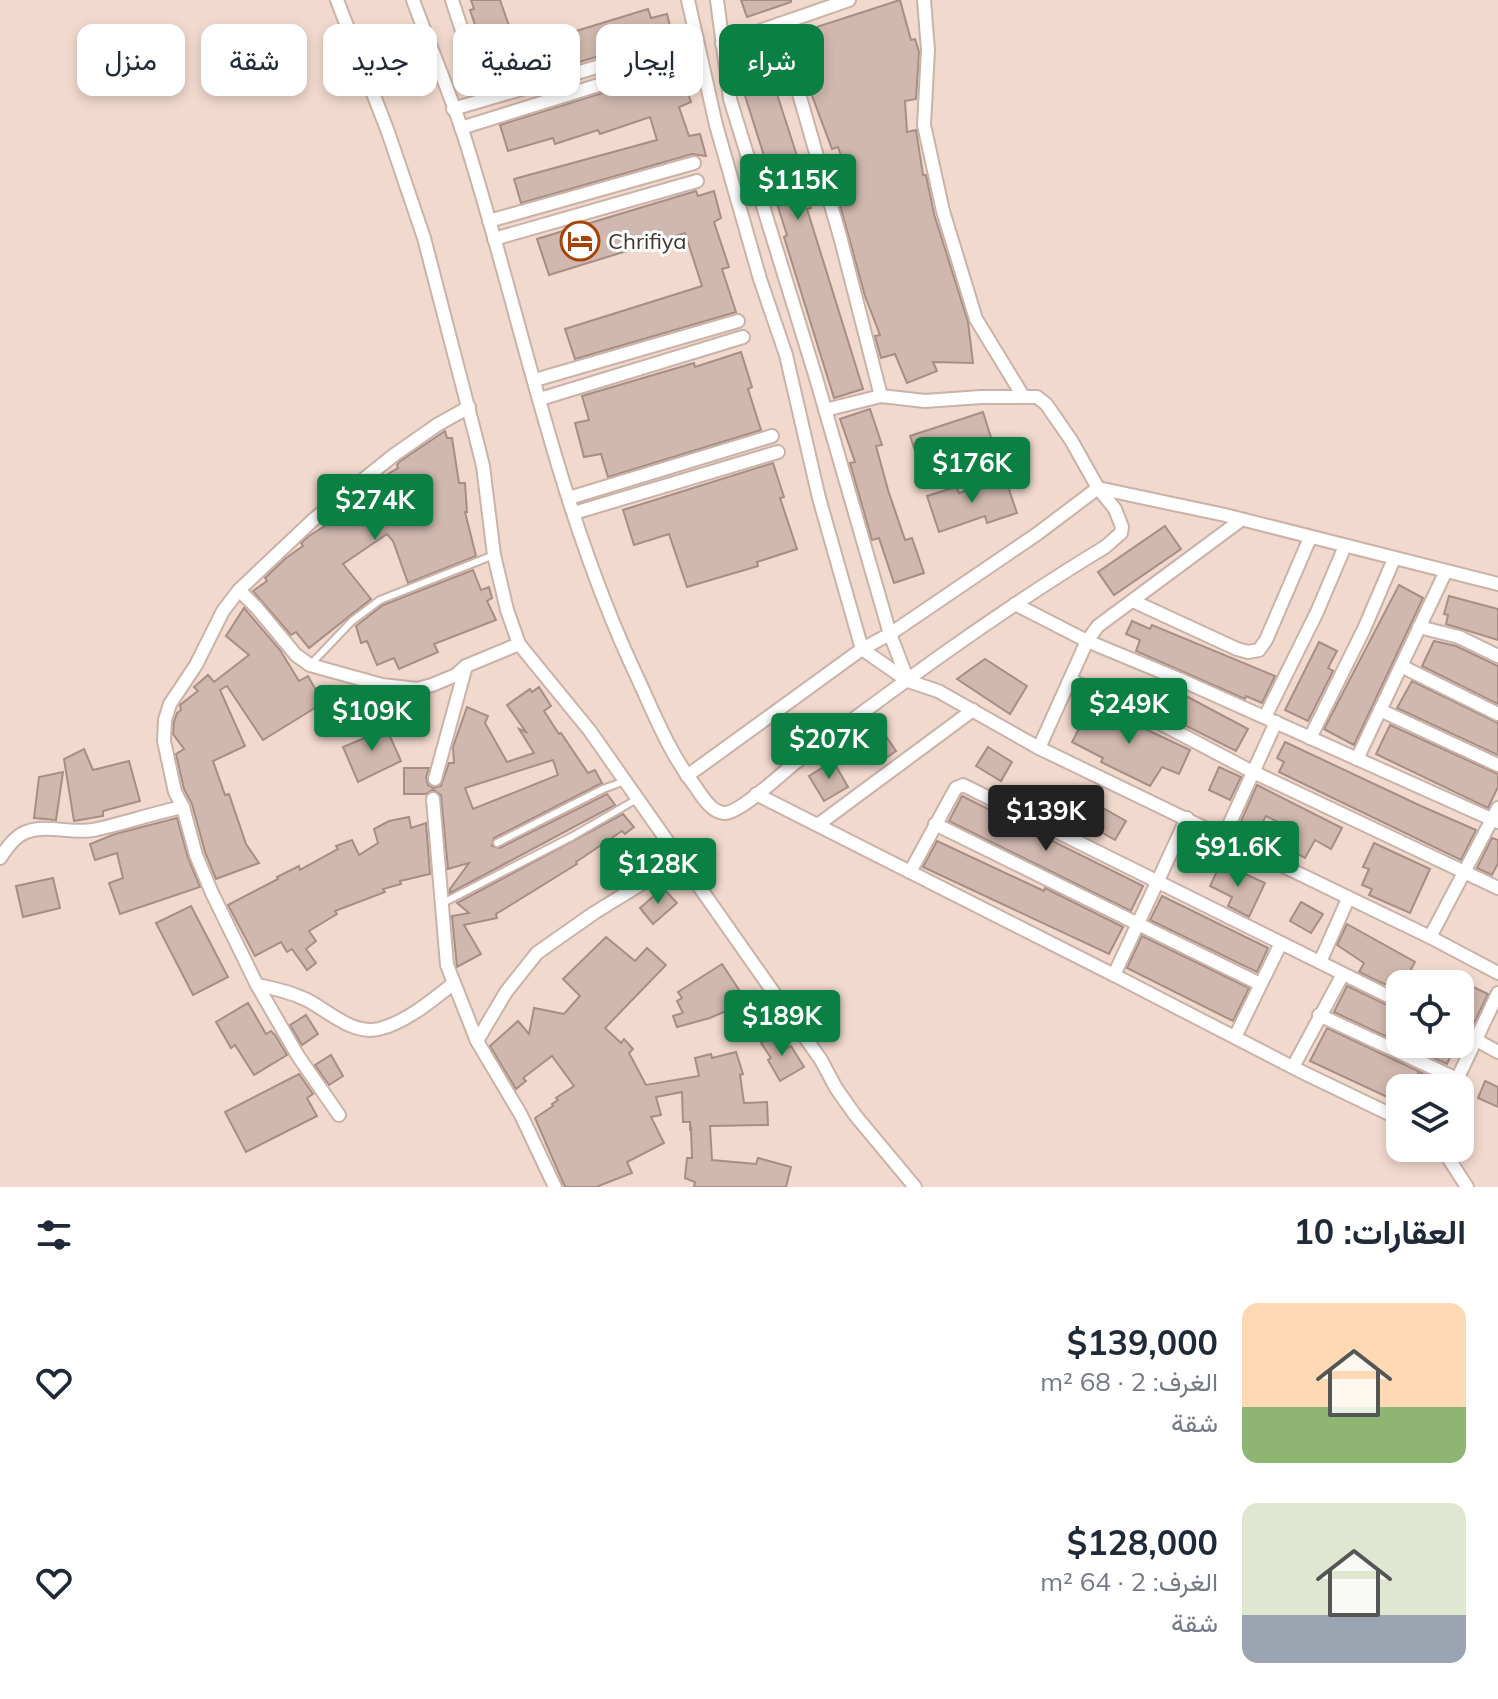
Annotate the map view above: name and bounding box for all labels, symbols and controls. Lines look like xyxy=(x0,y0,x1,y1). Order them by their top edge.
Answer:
chip: منزل xyxy=(77,24,185,96)
chip: شقة xyxy=(201,24,307,96)
chip: جديد xyxy=(323,24,437,96)
chip: تصفية xyxy=(453,24,580,96)
chip: إيجار xyxy=(596,24,703,96)
chip: شراء xyxy=(719,24,824,96)
pin: $115K xyxy=(742,154,854,222)
text: $115K xyxy=(758,163,838,196)
hotel icon: Chrifiya xyxy=(559,220,601,262)
place label: Chrifiya xyxy=(608,227,686,255)
pin: $176K xyxy=(916,437,1028,505)
text: $176K xyxy=(932,446,1012,479)
pin: $274K xyxy=(319,474,431,542)
text: $274K xyxy=(335,483,415,516)
pin: $249K xyxy=(1073,678,1185,746)
pin: $109K xyxy=(316,685,428,753)
text: $249K xyxy=(1089,687,1169,720)
text: $109K xyxy=(332,694,412,727)
pin: $207K xyxy=(773,713,885,781)
text: $207K xyxy=(789,722,869,755)
pin: $139K xyxy=(990,785,1102,853)
text: $139K xyxy=(1006,794,1086,827)
pin: $91.6K xyxy=(1173,821,1303,889)
text: $91.6K xyxy=(1195,830,1281,863)
pin: $128K xyxy=(602,838,714,906)
text: $128K xyxy=(618,847,698,880)
map controls xyxy=(1386,970,1474,1162)
button: locate xyxy=(1386,970,1474,1058)
pin: $189K xyxy=(726,990,838,1058)
text: $189K xyxy=(742,999,822,1032)
button: layers xyxy=(1386,1074,1474,1162)
text: العقارات: 10 xyxy=(1293,1210,1466,1253)
icon: filters xyxy=(32,1213,76,1257)
text: $139,000 xyxy=(1067,1321,1218,1364)
icon: home xyxy=(1306,1335,1402,1431)
icon: heart xyxy=(32,1361,76,1405)
text: الغرف: 2 · 68 m² xyxy=(1040,1365,1218,1398)
text: شقة xyxy=(1171,1406,1218,1439)
text: $128,000 xyxy=(1067,1521,1218,1564)
icon: home xyxy=(1306,1535,1402,1631)
icon: heart xyxy=(32,1561,76,1605)
text: الغرف: 2 · 64 m² xyxy=(1040,1565,1218,1598)
text: شقة xyxy=(1171,1606,1218,1639)

